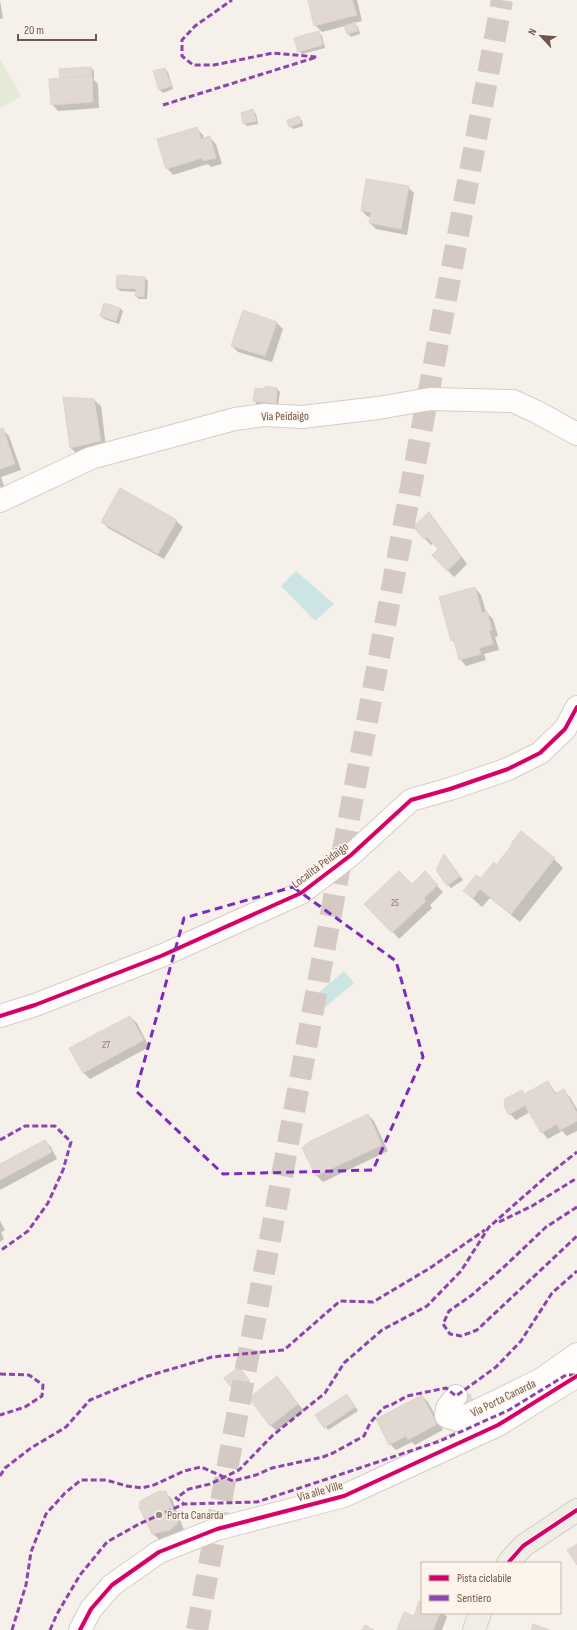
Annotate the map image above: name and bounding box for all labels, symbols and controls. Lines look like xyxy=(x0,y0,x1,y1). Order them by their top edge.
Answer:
scale bar xyxy=(18,16,96,42)
north arrow xyxy=(521,16,561,56)
text: 20 m xyxy=(24,23,44,38)
text: N xyxy=(525,26,540,37)
street label: Via Peidaigo xyxy=(261,409,309,424)
street label: Località Peidaigo xyxy=(289,839,352,892)
house number: 25 xyxy=(391,897,399,909)
house number: 27 xyxy=(102,1039,110,1051)
street label: Via Porta Canarda xyxy=(468,1376,539,1421)
street label: Via alle Ville xyxy=(296,1478,345,1505)
place label: Porta Canarda xyxy=(167,1508,224,1523)
marker: Porta Canarda xyxy=(154,1510,164,1520)
legend xyxy=(421,1562,561,1614)
text: Pista ciclabile xyxy=(457,1571,512,1586)
text: Sentiero xyxy=(457,1591,491,1606)

